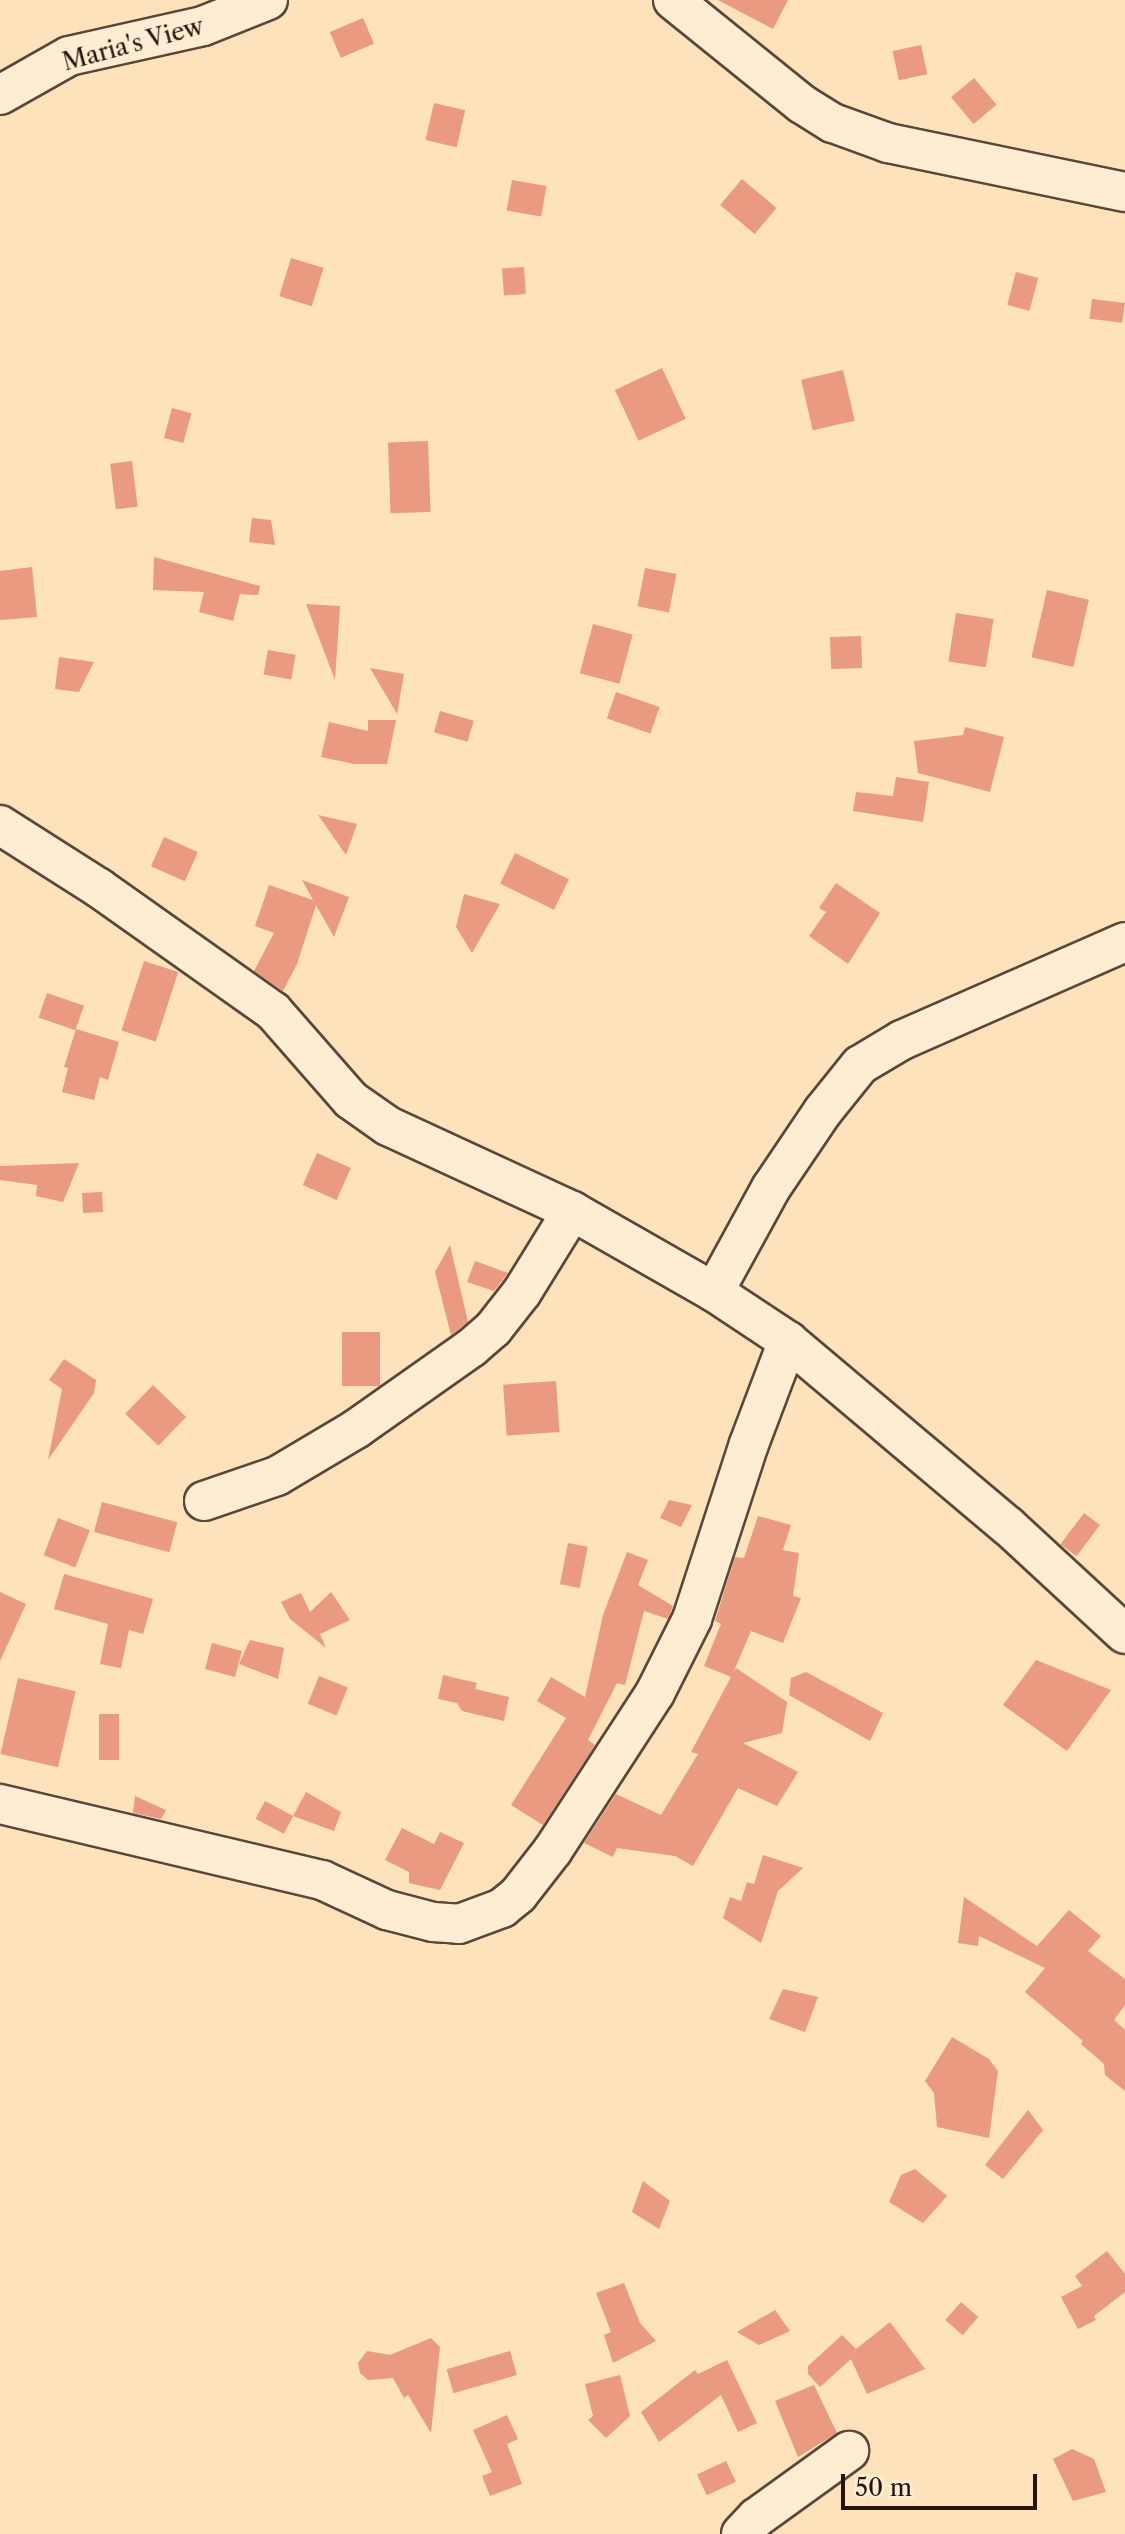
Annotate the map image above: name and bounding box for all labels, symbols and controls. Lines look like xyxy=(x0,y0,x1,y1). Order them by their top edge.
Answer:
street label: Maria's View xyxy=(59,11,207,77)
scale bar xyxy=(845,2458,1041,2508)
text: 50 m xyxy=(855,2473,912,2502)

